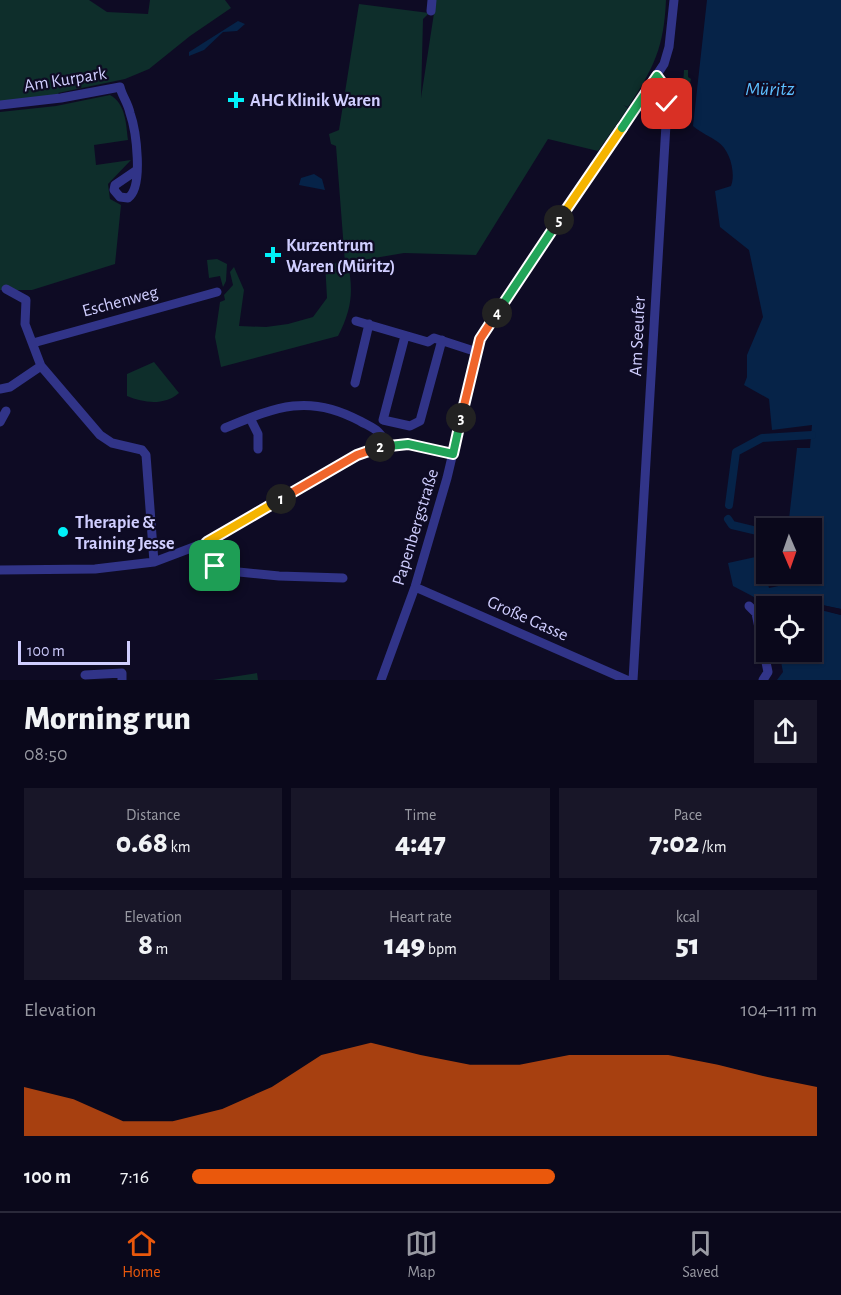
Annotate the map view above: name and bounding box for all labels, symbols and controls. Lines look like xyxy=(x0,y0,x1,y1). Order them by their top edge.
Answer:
street label: Am Kurpark xyxy=(23,64,108,95)
pin xyxy=(641,78,692,129)
water label: Müritz xyxy=(745,79,795,99)
icon: check xyxy=(650,87,683,120)
marker: AHG Klinik Waren xyxy=(227,91,245,109)
place label: AHG Klinik Waren xyxy=(250,92,381,110)
pin: 5 xyxy=(544,205,574,235)
text: 5 xyxy=(556,212,562,228)
place label: Kurzentrum Waren (Müritz) xyxy=(286,237,395,276)
marker: Kurzentrum Waren (Müritz) xyxy=(264,246,282,264)
street label: Eschenweg xyxy=(80,283,160,321)
street label: Am Seeufer xyxy=(627,295,649,377)
pin: 4 xyxy=(482,298,512,328)
text: 4 xyxy=(493,305,501,321)
pin: 3 xyxy=(446,403,476,433)
text: 3 xyxy=(458,410,464,426)
pin: 2 xyxy=(365,432,395,462)
text: 2 xyxy=(376,439,384,455)
street label: Papenbergstraße xyxy=(390,467,442,588)
pin: 1 xyxy=(266,484,296,514)
text: 1 xyxy=(278,491,284,507)
place label: Therapie & Training Jesse xyxy=(75,514,174,553)
north arrow xyxy=(756,518,822,584)
map controls xyxy=(756,518,822,662)
marker: Therapie & Training Jesse xyxy=(56,525,70,539)
pin xyxy=(189,540,240,591)
icon: arrive xyxy=(198,549,231,582)
street label: Große Gasse xyxy=(484,593,571,645)
button: locate xyxy=(756,596,822,662)
scale bar xyxy=(18,638,130,666)
text: 100 m xyxy=(27,643,65,659)
button: share xyxy=(754,700,817,763)
text: Morning run xyxy=(24,703,191,736)
text: 08:50 xyxy=(24,744,68,764)
text: Distance xyxy=(126,807,180,823)
text: Time xyxy=(405,807,436,823)
text: Pace xyxy=(673,807,702,823)
text: 0.68 xyxy=(116,828,168,858)
text: 4:47 xyxy=(395,828,446,858)
text: 7:02 xyxy=(649,828,699,858)
text: km xyxy=(168,839,191,855)
text: /km xyxy=(699,839,726,855)
text: Elevation xyxy=(124,909,182,925)
text: Heart rate xyxy=(389,909,452,925)
text: kcal xyxy=(676,909,700,925)
text: 8 xyxy=(138,930,153,960)
text: 149 xyxy=(384,930,425,960)
text: 51 xyxy=(676,930,700,960)
text: m xyxy=(153,941,168,957)
text: bpm xyxy=(425,941,457,957)
text: Elevation xyxy=(24,1000,96,1020)
text: 104–111 m xyxy=(740,1000,817,1020)
text: 100 m xyxy=(24,1167,71,1187)
text: 7:16 xyxy=(120,1167,149,1187)
tab: Home xyxy=(122,1227,161,1282)
tab: Map xyxy=(405,1227,438,1282)
tab: Saved xyxy=(682,1227,719,1282)

